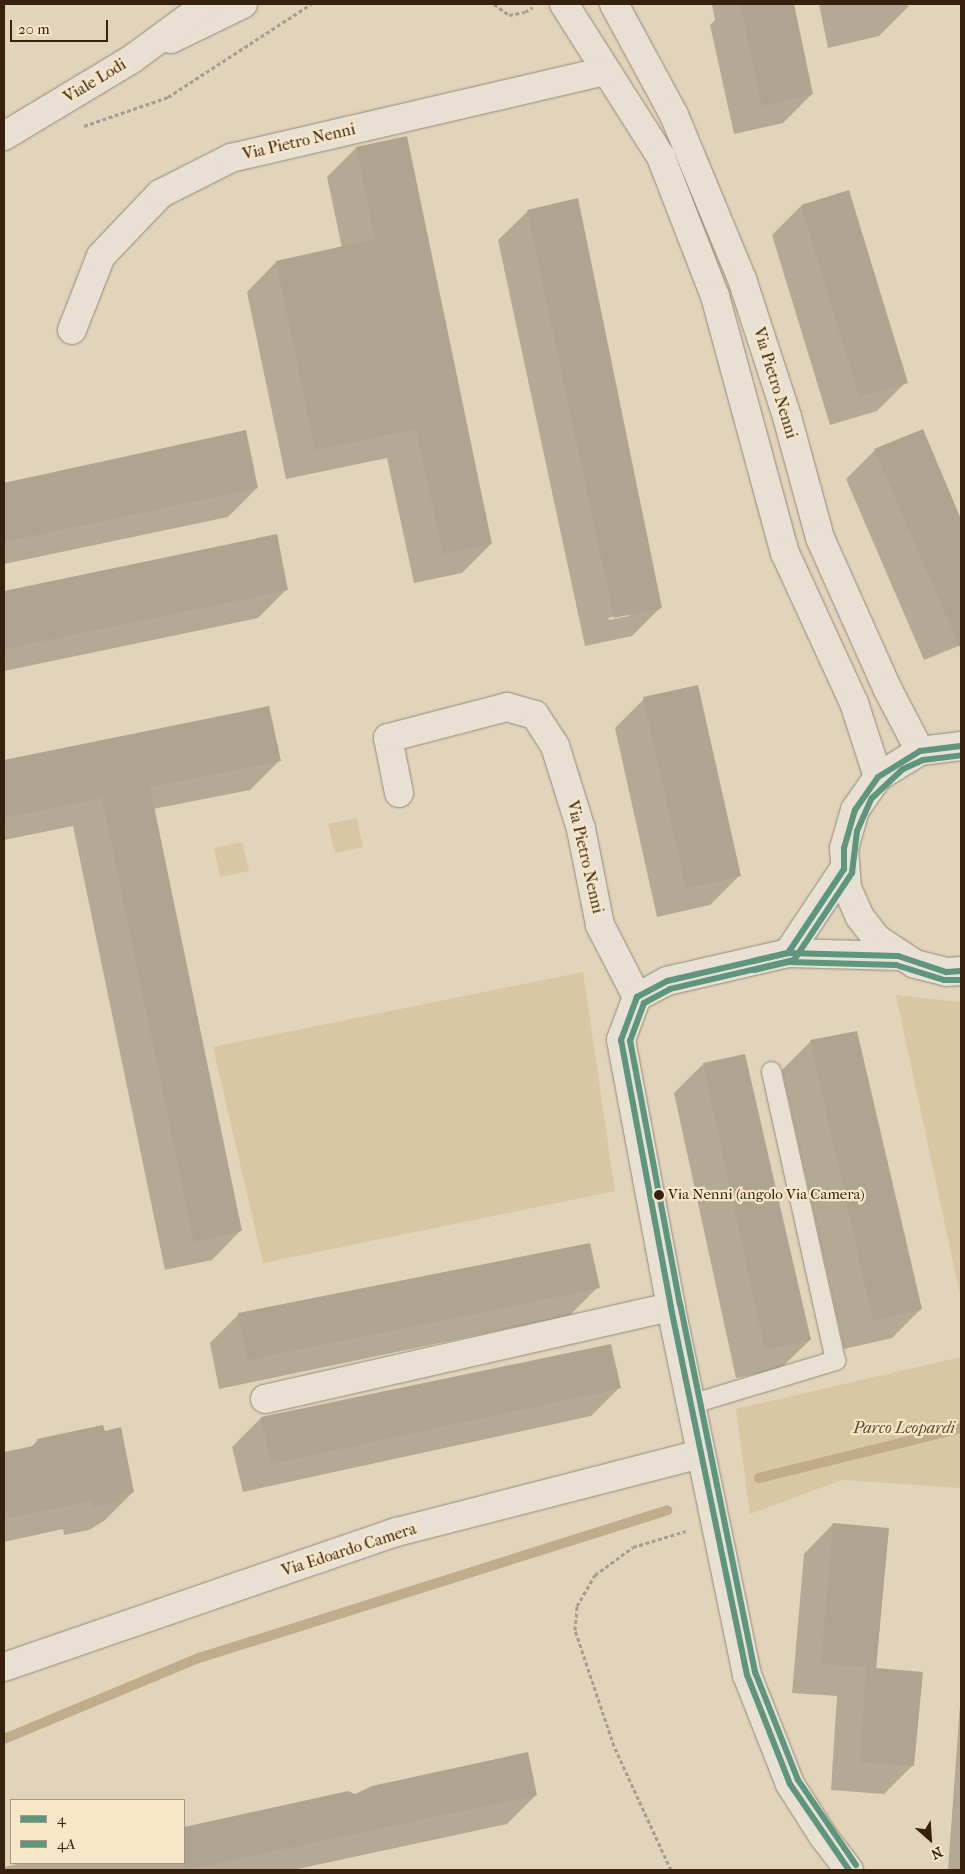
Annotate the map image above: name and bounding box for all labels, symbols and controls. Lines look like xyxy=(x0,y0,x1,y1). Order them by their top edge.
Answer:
scale bar xyxy=(12,10,110,42)
text: 20 m xyxy=(18,20,50,38)
street label: Viale Lodi xyxy=(60,55,130,107)
street label: Via Pietro Nenni xyxy=(241,120,357,164)
street label: Via Pietro Nenni xyxy=(749,325,801,441)
street label: Via Pietro Nenni xyxy=(563,799,607,915)
place label: Via Nenni (angolo Via Camera) xyxy=(668,1186,865,1204)
marker: Via Nenni (angolo Via Camera) xyxy=(654,1190,664,1200)
park label: Parco Leopardi xyxy=(853,1418,955,1438)
street label: Via Edoardo Camera xyxy=(279,1519,419,1581)
legend xyxy=(10,1799,185,1864)
text: 4 xyxy=(57,1810,66,1828)
north arrow xyxy=(905,1814,955,1864)
text: 4A xyxy=(57,1835,76,1853)
text: N xyxy=(928,1843,945,1863)

